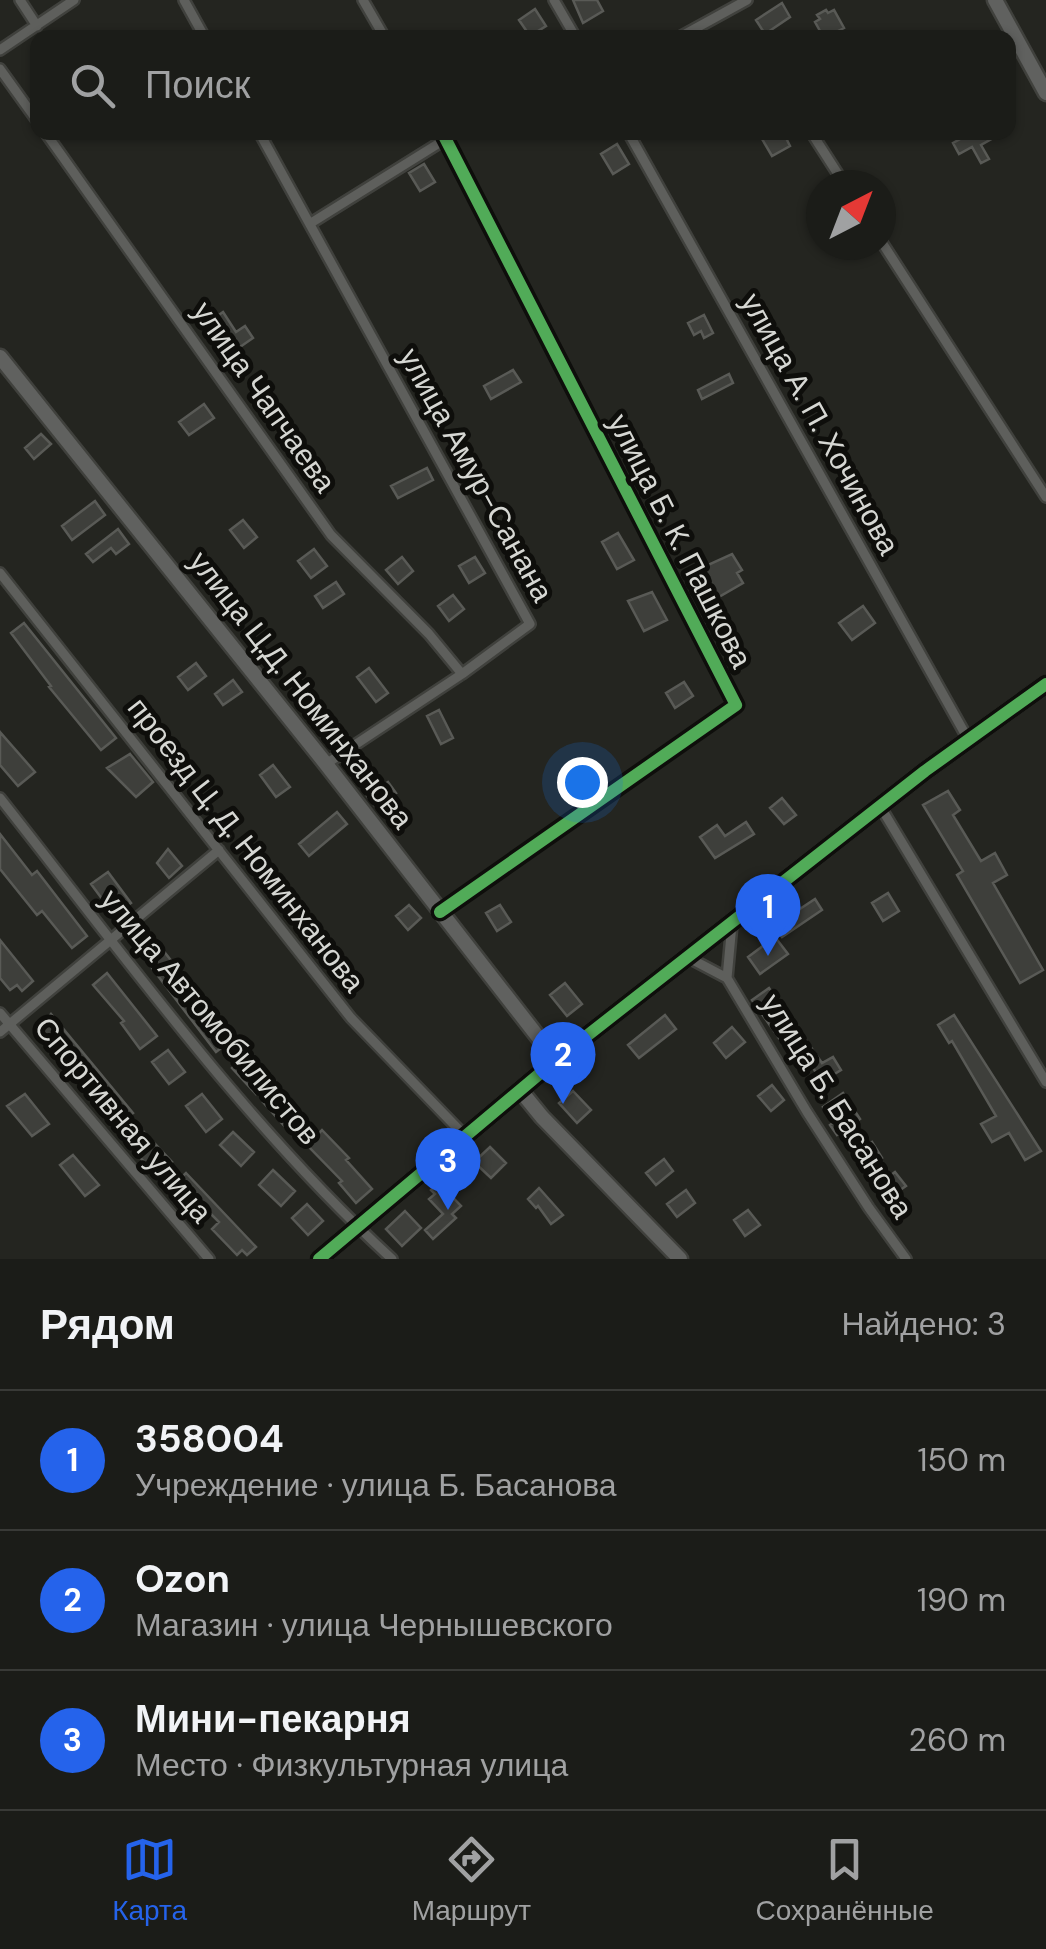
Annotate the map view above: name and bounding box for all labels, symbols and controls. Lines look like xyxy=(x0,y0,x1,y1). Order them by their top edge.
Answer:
search box xyxy=(30,30,1016,140)
icon: search xyxy=(65,58,120,113)
text: Поиск xyxy=(145,60,250,110)
north arrow xyxy=(806,170,896,260)
street label: улица А. П. Хочинова xyxy=(732,286,909,562)
street label: улица Чапчаева xyxy=(184,294,345,500)
street label: улица Амур-Санана xyxy=(390,341,563,609)
street label: улица Б. К. Пашкова xyxy=(599,407,762,675)
street label: улица Ц.Д. Номинханова xyxy=(181,543,422,837)
street label: проезд Ц. Д. Номинханова xyxy=(119,689,374,1000)
your location xyxy=(557,757,608,808)
pin: 1 xyxy=(736,874,800,956)
street label: улица Автомобилистов xyxy=(92,881,329,1153)
street label: улица Б. Басанова xyxy=(753,986,922,1226)
street label: Спортивная улица xyxy=(26,1009,221,1231)
pin: 2 xyxy=(530,1022,596,1104)
pin: 3 xyxy=(416,1128,480,1210)
text: Рядом xyxy=(40,1297,175,1352)
text: Найдено: 3 xyxy=(841,1303,1006,1345)
text: 358004 xyxy=(135,1414,284,1464)
text: 1 xyxy=(67,1439,78,1481)
text: 150 m xyxy=(918,1439,1006,1481)
text: Учреждение · улица Б. Басанова xyxy=(135,1464,617,1506)
text: Ozon xyxy=(135,1554,230,1604)
text: 2 xyxy=(63,1579,82,1621)
text: 190 m xyxy=(917,1579,1006,1621)
text: Магазин · улица Чернышевского xyxy=(135,1604,613,1646)
text: Мини-пекарня xyxy=(135,1694,411,1744)
text: 3 xyxy=(63,1719,82,1761)
text: 260 m xyxy=(909,1719,1006,1761)
text: Место · Физкультурная улица xyxy=(135,1744,568,1786)
tab: Карта xyxy=(112,1832,187,1929)
tab: Маршрут xyxy=(412,1832,531,1929)
tab: Сохранённые xyxy=(755,1832,934,1929)

